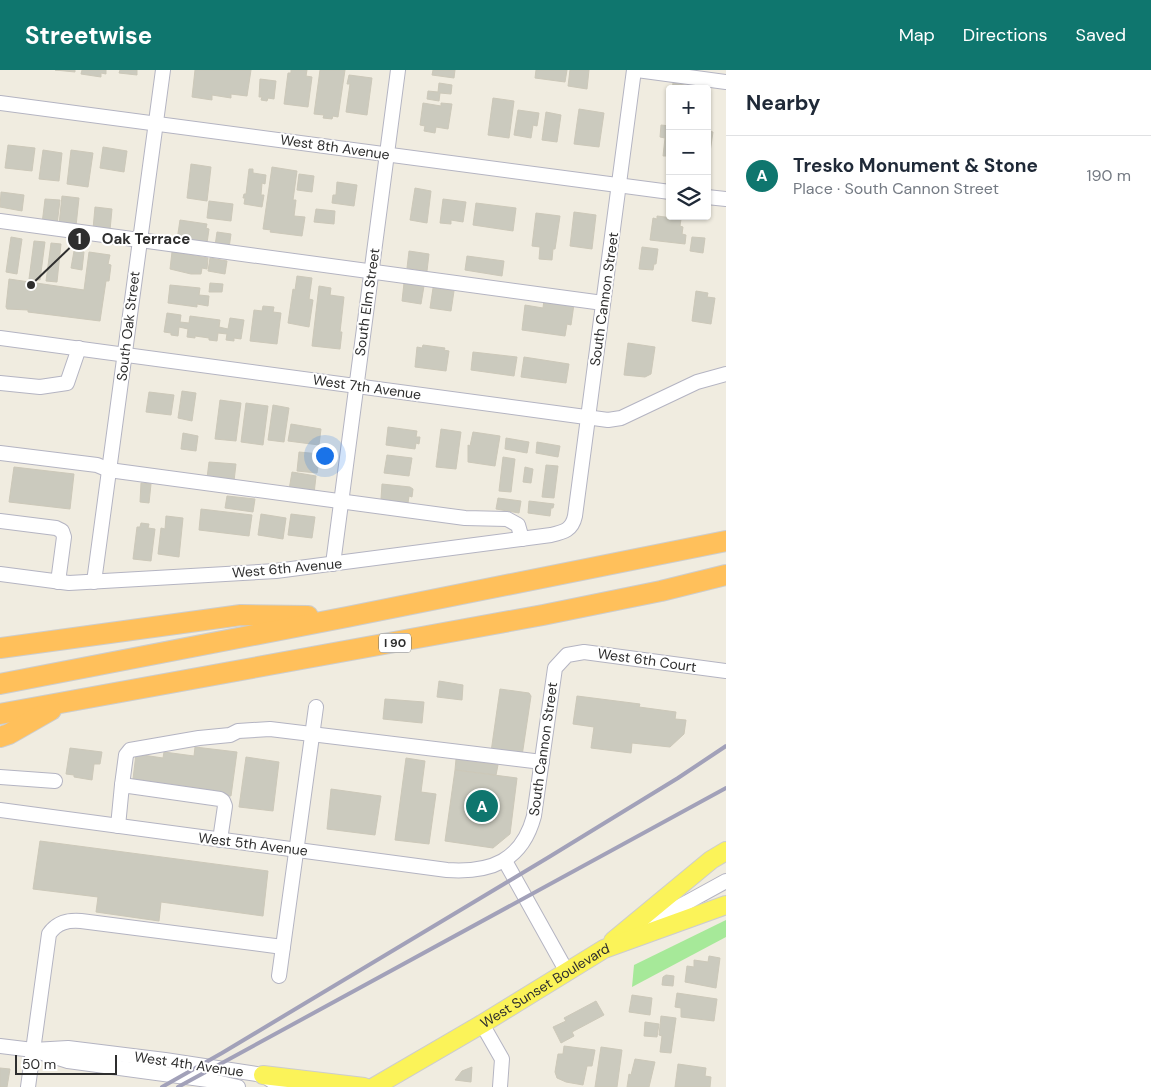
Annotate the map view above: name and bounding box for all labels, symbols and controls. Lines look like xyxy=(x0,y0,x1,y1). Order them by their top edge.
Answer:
text: Streetwise xyxy=(25,20,152,51)
text: Map xyxy=(899,23,935,47)
text: Directions xyxy=(963,23,1048,47)
text: Saved xyxy=(1076,23,1126,47)
map controls xyxy=(666,85,711,220)
button: + xyxy=(666,85,711,130)
text: Nearby xyxy=(746,89,820,117)
street label: West 8th Avenue xyxy=(279,130,391,164)
button: − xyxy=(666,130,711,175)
text: Tresko Monument & Stone xyxy=(793,153,1038,178)
text: A xyxy=(756,165,768,186)
text: 190 m xyxy=(1087,165,1131,186)
button: layers xyxy=(666,175,711,220)
text: Place · South Cannon Street xyxy=(793,178,999,199)
callout: Oak Terrace xyxy=(67,224,201,254)
text: 1 xyxy=(76,229,82,249)
text: Oak Terrace xyxy=(102,229,190,249)
street label: South Cannon Street xyxy=(586,231,622,367)
street label: South Elm Street xyxy=(351,247,383,357)
street label: South Oak Street xyxy=(112,270,144,382)
street label: West 7th Avenue xyxy=(312,370,422,404)
your location xyxy=(312,443,338,469)
street label: West 6th Avenue xyxy=(231,554,343,582)
road number: I 90 xyxy=(379,634,411,652)
street label: West 6th Court xyxy=(596,644,698,676)
street label: South Cannon Street xyxy=(525,681,561,817)
pin: A xyxy=(466,787,498,825)
street label: West 5th Avenue xyxy=(197,828,309,860)
street label: West Sunset Boulevard xyxy=(477,939,612,1032)
street label: West 4th Avenue xyxy=(133,1047,245,1081)
scale bar xyxy=(15,1052,118,1075)
text: 50 m xyxy=(22,1055,56,1073)

